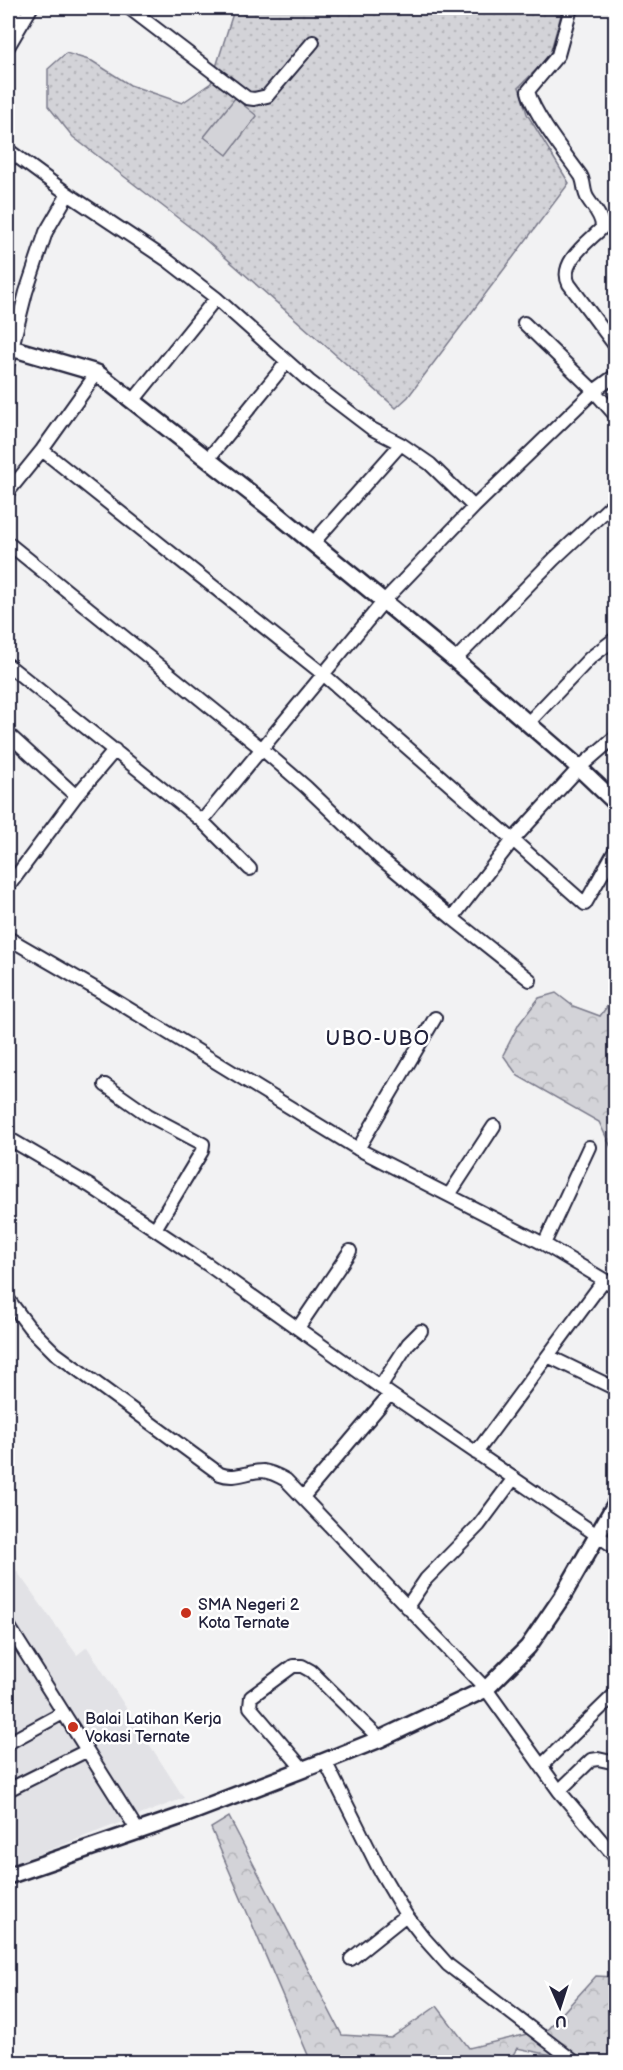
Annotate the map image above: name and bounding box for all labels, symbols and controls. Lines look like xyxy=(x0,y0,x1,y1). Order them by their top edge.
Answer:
district label: UBO-UBO xyxy=(326,1027,430,1051)
place label: SMA Negeri 2 Kota Ternate xyxy=(198,1596,300,1633)
marker: SMA Negeri 2 Kota Ternate xyxy=(179,1606,193,1620)
place label: Balai Latihan Kerja Vokasi Ternate xyxy=(85,1710,222,1747)
marker: Balai Latihan Kerja Vokasi Ternate xyxy=(66,1720,80,1734)
north arrow xyxy=(530,1977,590,2037)
text: U xyxy=(555,2011,567,2030)

